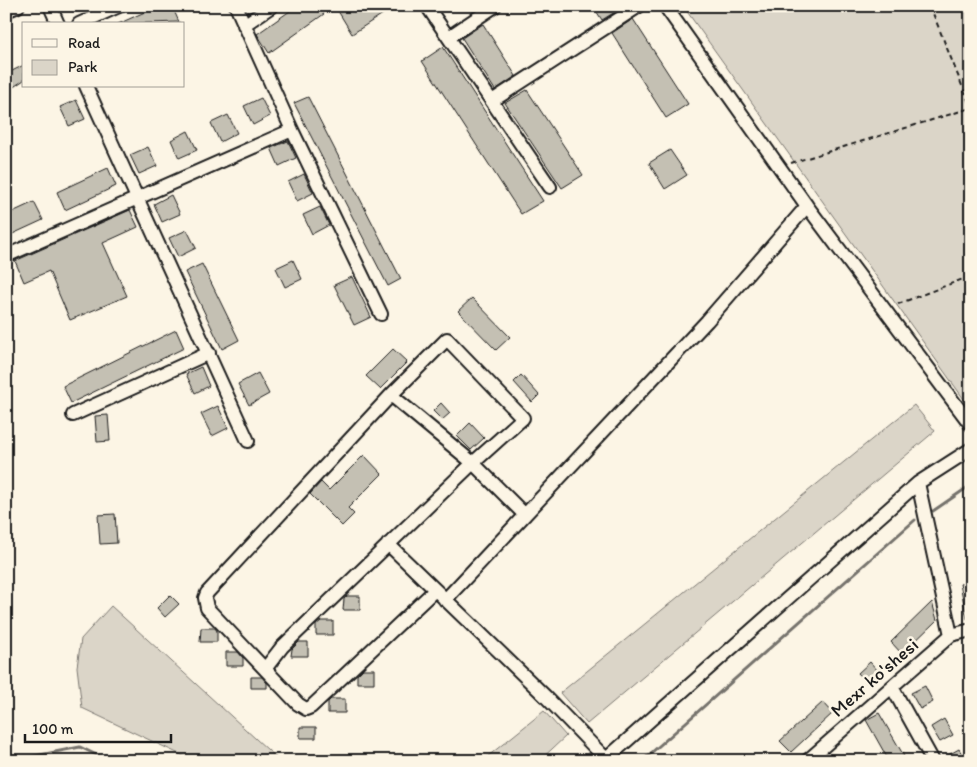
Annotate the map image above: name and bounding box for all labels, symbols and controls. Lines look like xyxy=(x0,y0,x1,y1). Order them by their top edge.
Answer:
legend xyxy=(22,22,185,88)
text: Road xyxy=(68,34,101,52)
text: Park xyxy=(68,58,98,76)
street label: Mexr ko'shesi xyxy=(826,633,923,722)
scale bar xyxy=(25,712,171,744)
text: 100 m xyxy=(32,720,74,738)

